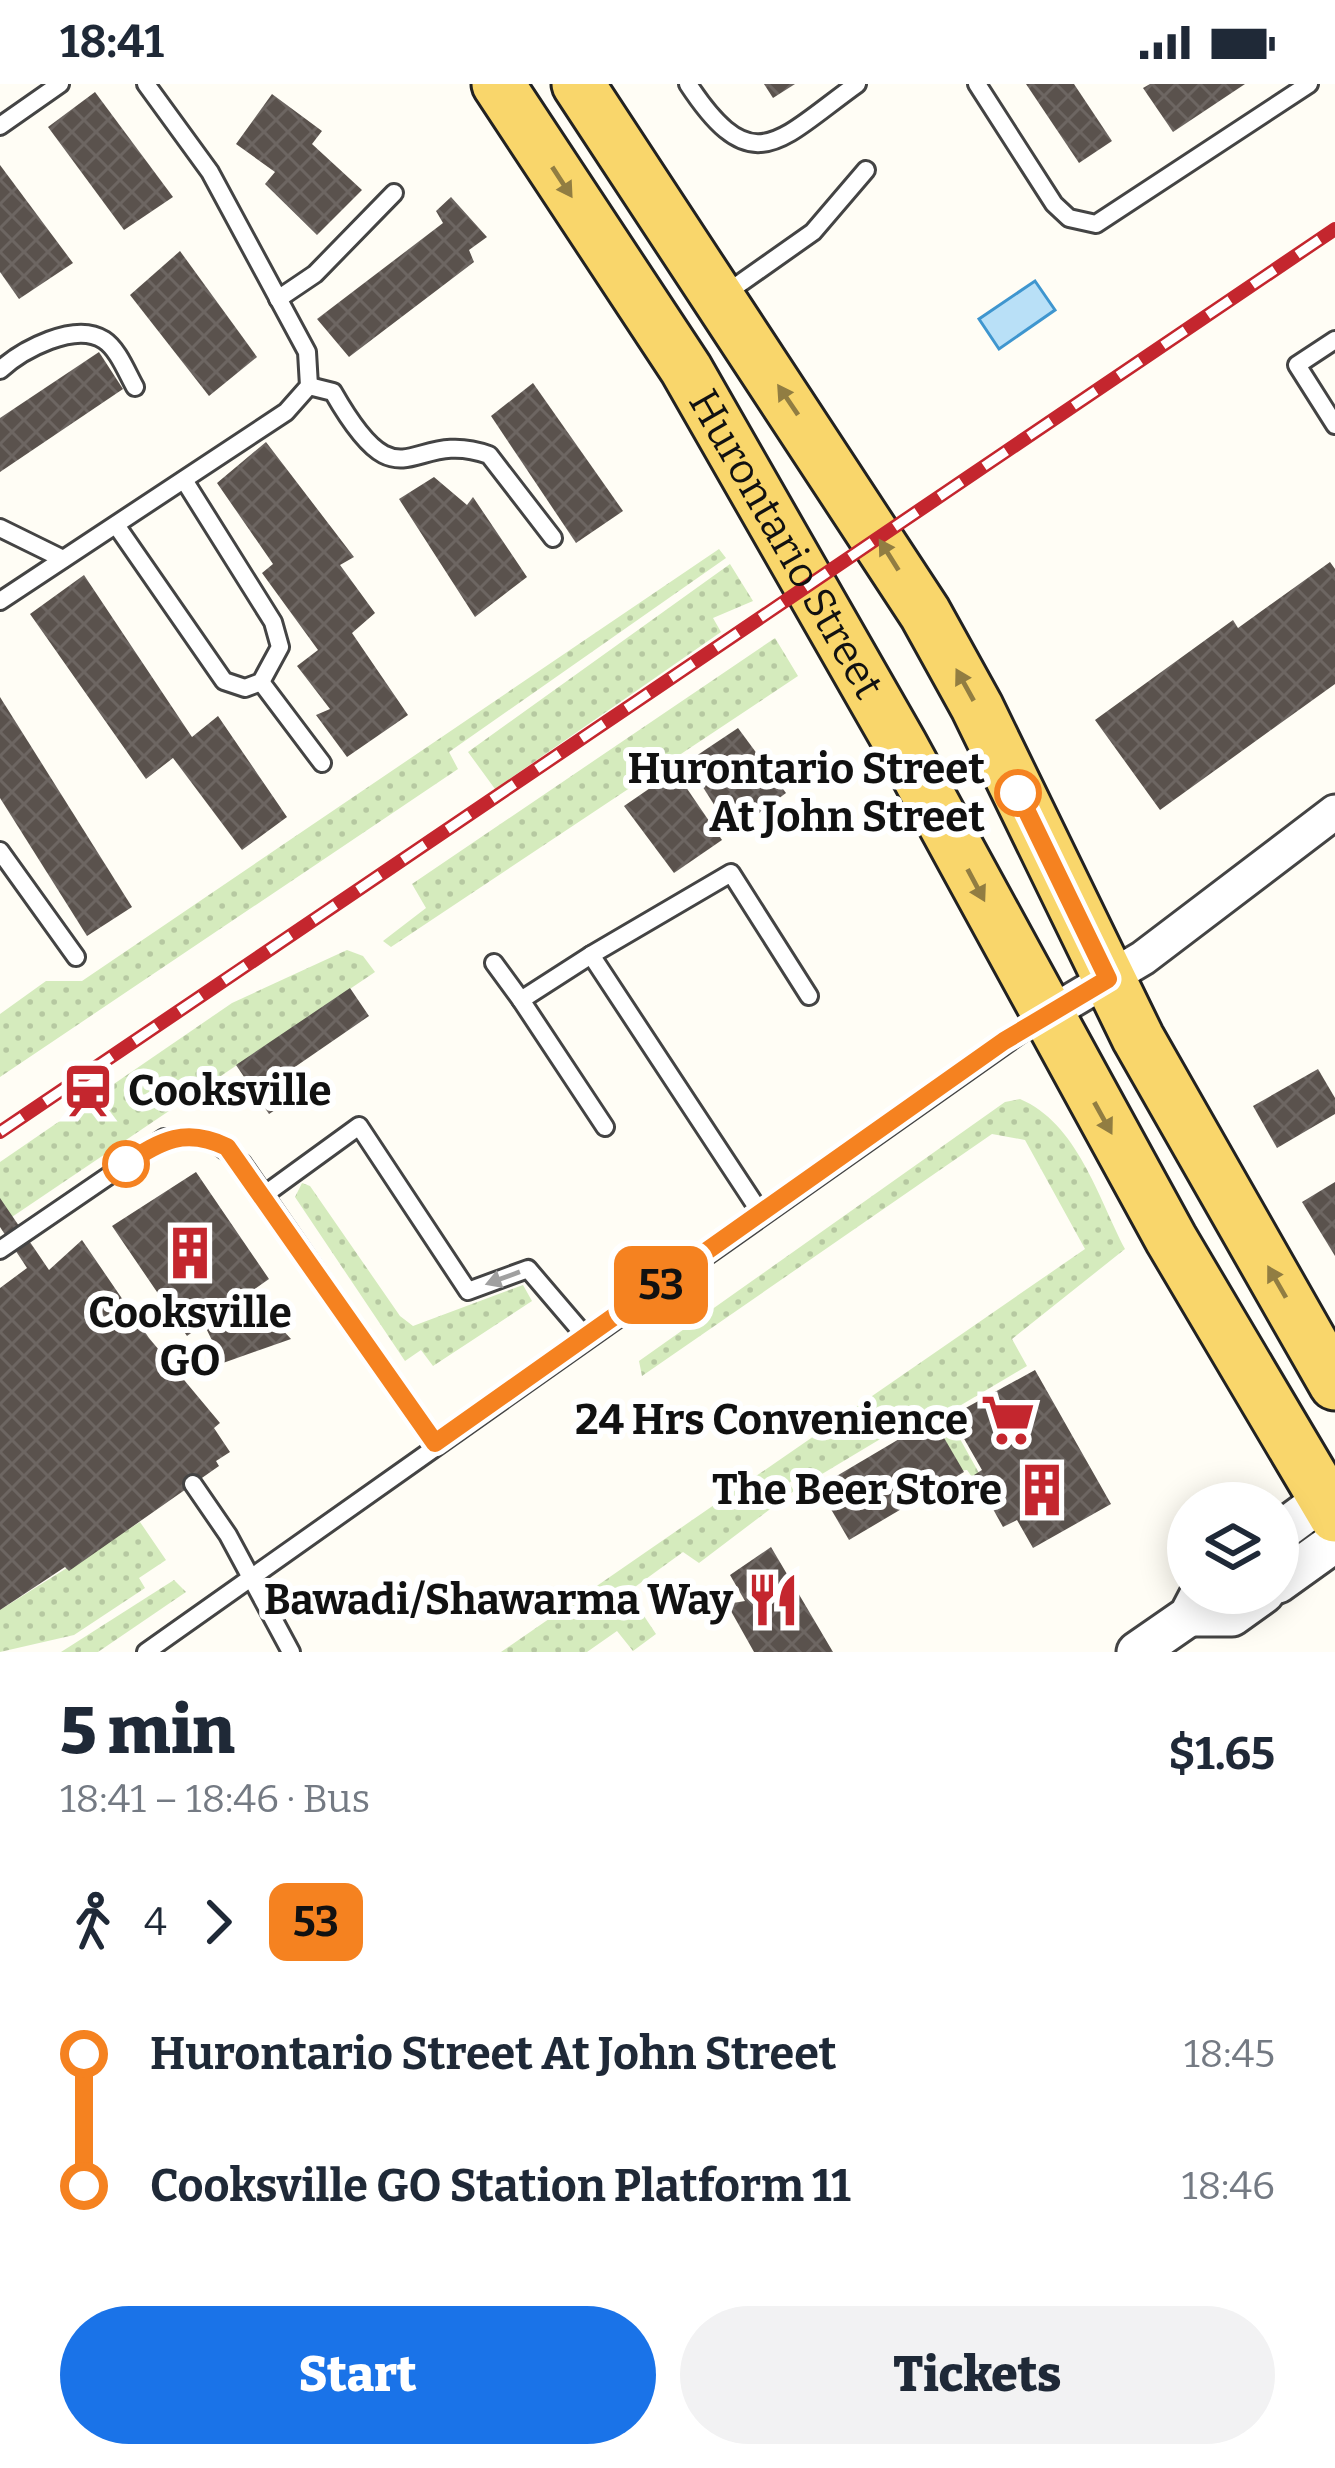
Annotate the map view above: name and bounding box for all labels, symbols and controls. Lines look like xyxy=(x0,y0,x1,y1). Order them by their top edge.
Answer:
text: 18:41 xyxy=(60,15,164,69)
one-way arrow xyxy=(551,165,573,198)
street label: Hurontario Street xyxy=(678,381,894,707)
one-way arrow xyxy=(777,384,800,416)
one-way arrow xyxy=(879,538,900,572)
one-way arrow xyxy=(955,667,976,702)
place label: Hurontario Street At John Street xyxy=(627,744,985,842)
marker: Hurontario Street At John Street xyxy=(996,771,1040,815)
one-way arrow xyxy=(965,867,986,902)
station icon: Cooksville xyxy=(59,1062,117,1120)
place label: Cooksville xyxy=(128,1066,332,1116)
one-way arrow xyxy=(1092,1100,1113,1135)
unlabelled marker xyxy=(104,1142,148,1186)
building icon: Cooksville GO xyxy=(161,1224,219,1282)
line badge: 53 xyxy=(607,1246,715,1324)
text: 53 xyxy=(638,1260,684,1310)
one-way arrow xyxy=(1267,1265,1288,1299)
one-way arrow xyxy=(484,1270,520,1288)
place label: Cooksville GO xyxy=(88,1288,292,1386)
supermarket icon: 24 Hrs Convenience xyxy=(979,1391,1037,1449)
place label: 24 Hrs Convenience xyxy=(575,1395,968,1445)
building icon: The Beer Store xyxy=(1013,1461,1071,1519)
place label: The Beer Store xyxy=(712,1465,1002,1515)
map controls xyxy=(1167,1482,1299,1614)
button: layers xyxy=(1167,1482,1299,1614)
restaurant icon: Bawadi/Shawarma Way xyxy=(744,1571,802,1629)
place label: Bawadi/Shawarma Way xyxy=(264,1575,734,1625)
text: 5 min xyxy=(60,1691,235,1770)
text: $1.65 xyxy=(1168,1727,1275,1781)
text: 18:41 – 18:46 · Bus xyxy=(60,1776,370,1822)
icon: walk xyxy=(60,1889,126,1955)
icon: forward xyxy=(185,1889,251,1955)
text: 53 xyxy=(293,1897,339,1947)
text: 4 xyxy=(144,1899,167,1945)
text: Hurontario Street At John Street xyxy=(150,2027,837,2081)
text: 18:45 xyxy=(1184,2031,1275,2077)
text: Cooksville GO Station Platform 11 xyxy=(150,2159,851,2213)
text: 18:46 xyxy=(1182,2163,1275,2209)
button: Start xyxy=(60,2306,656,2444)
button: Tickets xyxy=(680,2306,1275,2444)

